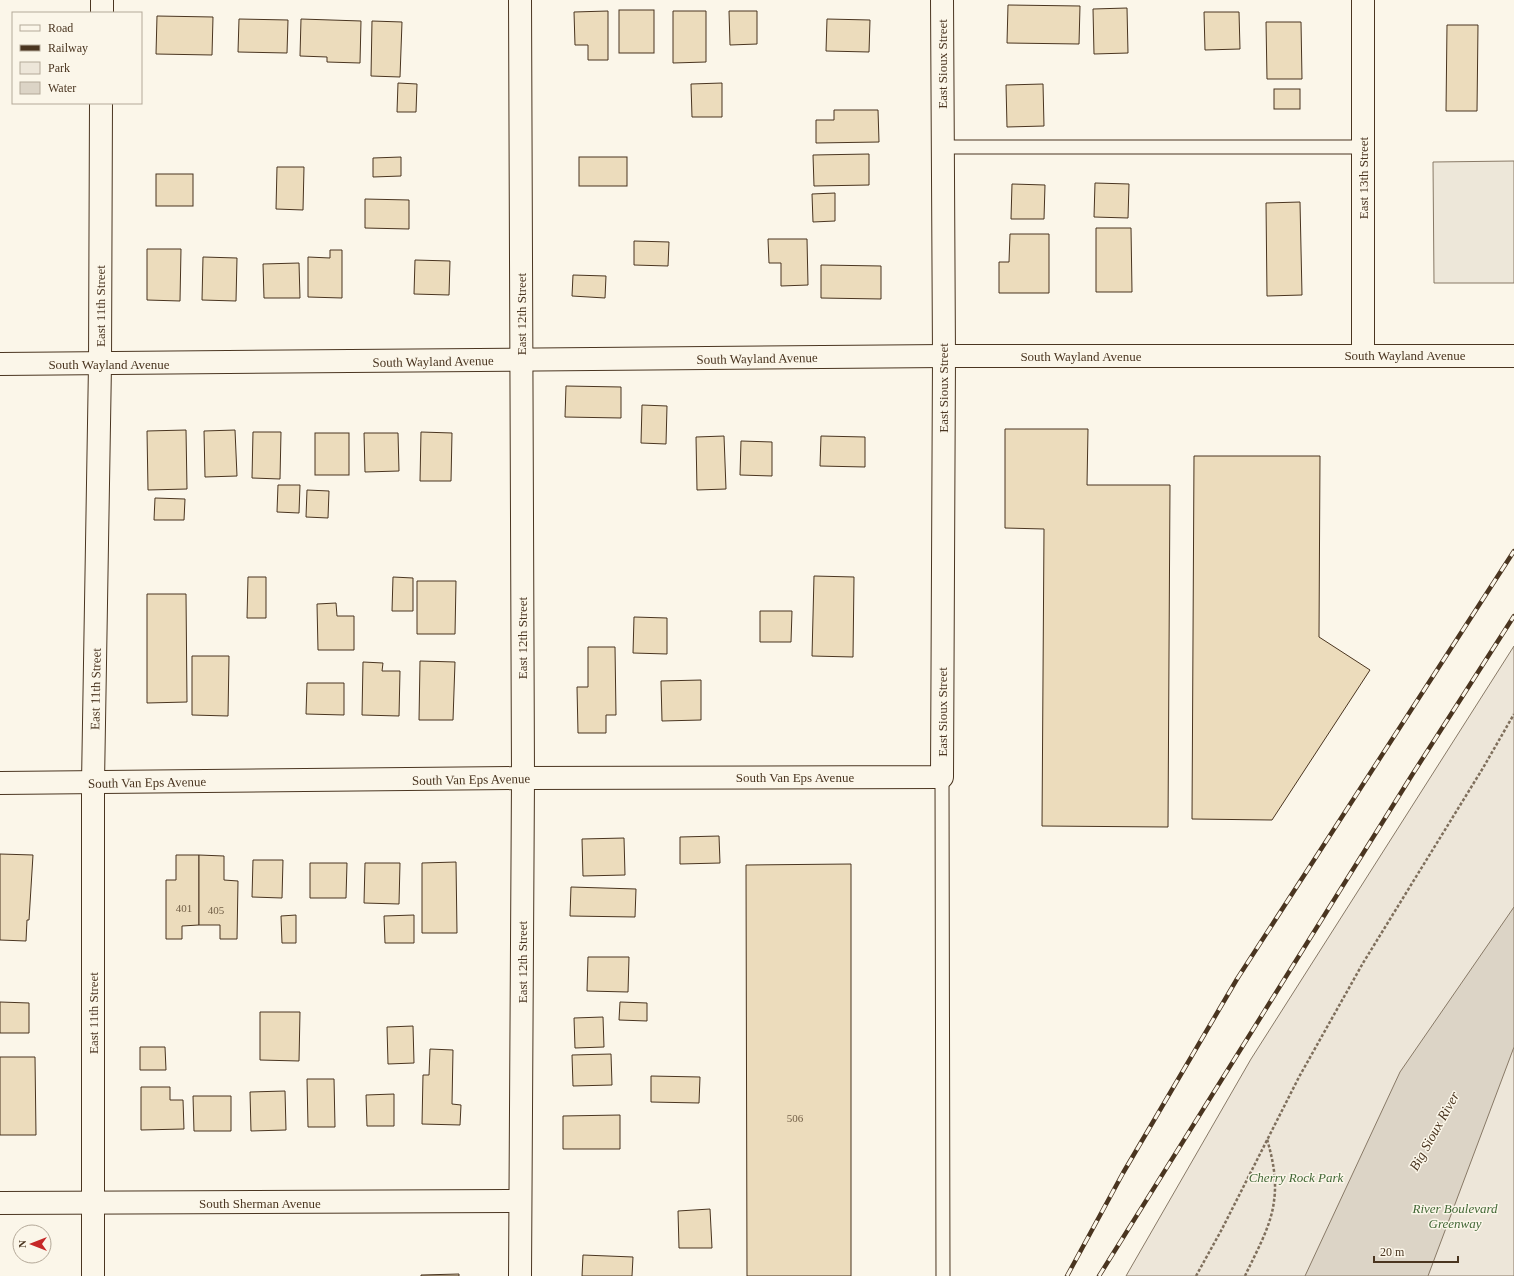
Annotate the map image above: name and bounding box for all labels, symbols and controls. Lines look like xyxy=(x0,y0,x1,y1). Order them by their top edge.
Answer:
legend xyxy=(12,12,142,104)
street label: East Sioux Street xyxy=(935,19,950,109)
text: Road xyxy=(48,21,73,35)
text: Railway xyxy=(48,41,88,55)
text: Park xyxy=(48,61,70,75)
text: Water xyxy=(48,81,76,95)
street label: East 13th Street xyxy=(1356,136,1371,219)
street label: East 11th Street xyxy=(93,265,108,347)
street label: East 12th Street xyxy=(514,272,529,355)
street label: East Sioux Street xyxy=(936,343,951,433)
street label: South Wayland Avenue xyxy=(1344,348,1466,363)
street label: South Wayland Avenue xyxy=(1020,349,1142,364)
street label: South Wayland Avenue xyxy=(696,350,818,367)
street label: South Wayland Avenue xyxy=(372,353,494,370)
street label: South Wayland Avenue xyxy=(48,357,170,372)
street label: East 12th Street xyxy=(515,596,530,679)
street label: East 11th Street xyxy=(87,648,104,730)
street label: East Sioux Street xyxy=(935,667,950,757)
street label: South Van Eps Avenue xyxy=(736,770,854,785)
street label: South Van Eps Avenue xyxy=(412,771,531,788)
street label: South Van Eps Avenue xyxy=(88,774,207,791)
house number: 401 xyxy=(176,902,192,914)
house number: 405 xyxy=(208,904,225,916)
street label: East 12th Street xyxy=(515,920,530,1003)
street label: East 11th Street xyxy=(86,972,101,1054)
water label: Big Sioux River xyxy=(1407,1089,1463,1173)
house number: 506 xyxy=(787,1112,804,1124)
park label: Cherry Rock Park xyxy=(1249,1170,1344,1185)
street label: South Sherman Avenue xyxy=(199,1196,321,1211)
park label: River Boulevard Greenway xyxy=(1411,1201,1498,1231)
north arrow xyxy=(12,1224,52,1264)
scale bar xyxy=(1374,1238,1458,1264)
text: N xyxy=(16,1240,28,1248)
text: 20 m xyxy=(1380,1245,1405,1259)

